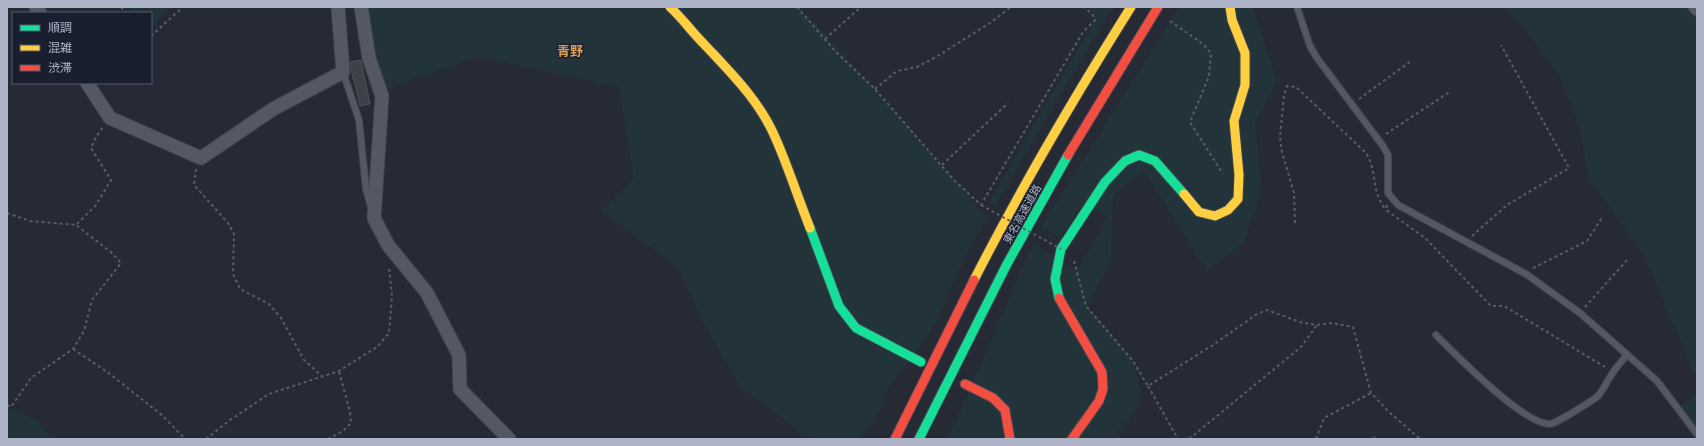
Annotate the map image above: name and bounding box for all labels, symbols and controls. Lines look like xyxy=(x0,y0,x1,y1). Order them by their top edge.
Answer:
legend xyxy=(12,12,152,84)
text: 順調 xyxy=(48,20,72,35)
text: 混雑 xyxy=(48,40,72,55)
district label: 青野 xyxy=(557,43,583,59)
text: 渋滞 xyxy=(48,60,72,75)
street label: 東名高速道路 xyxy=(1000,182,1044,246)

